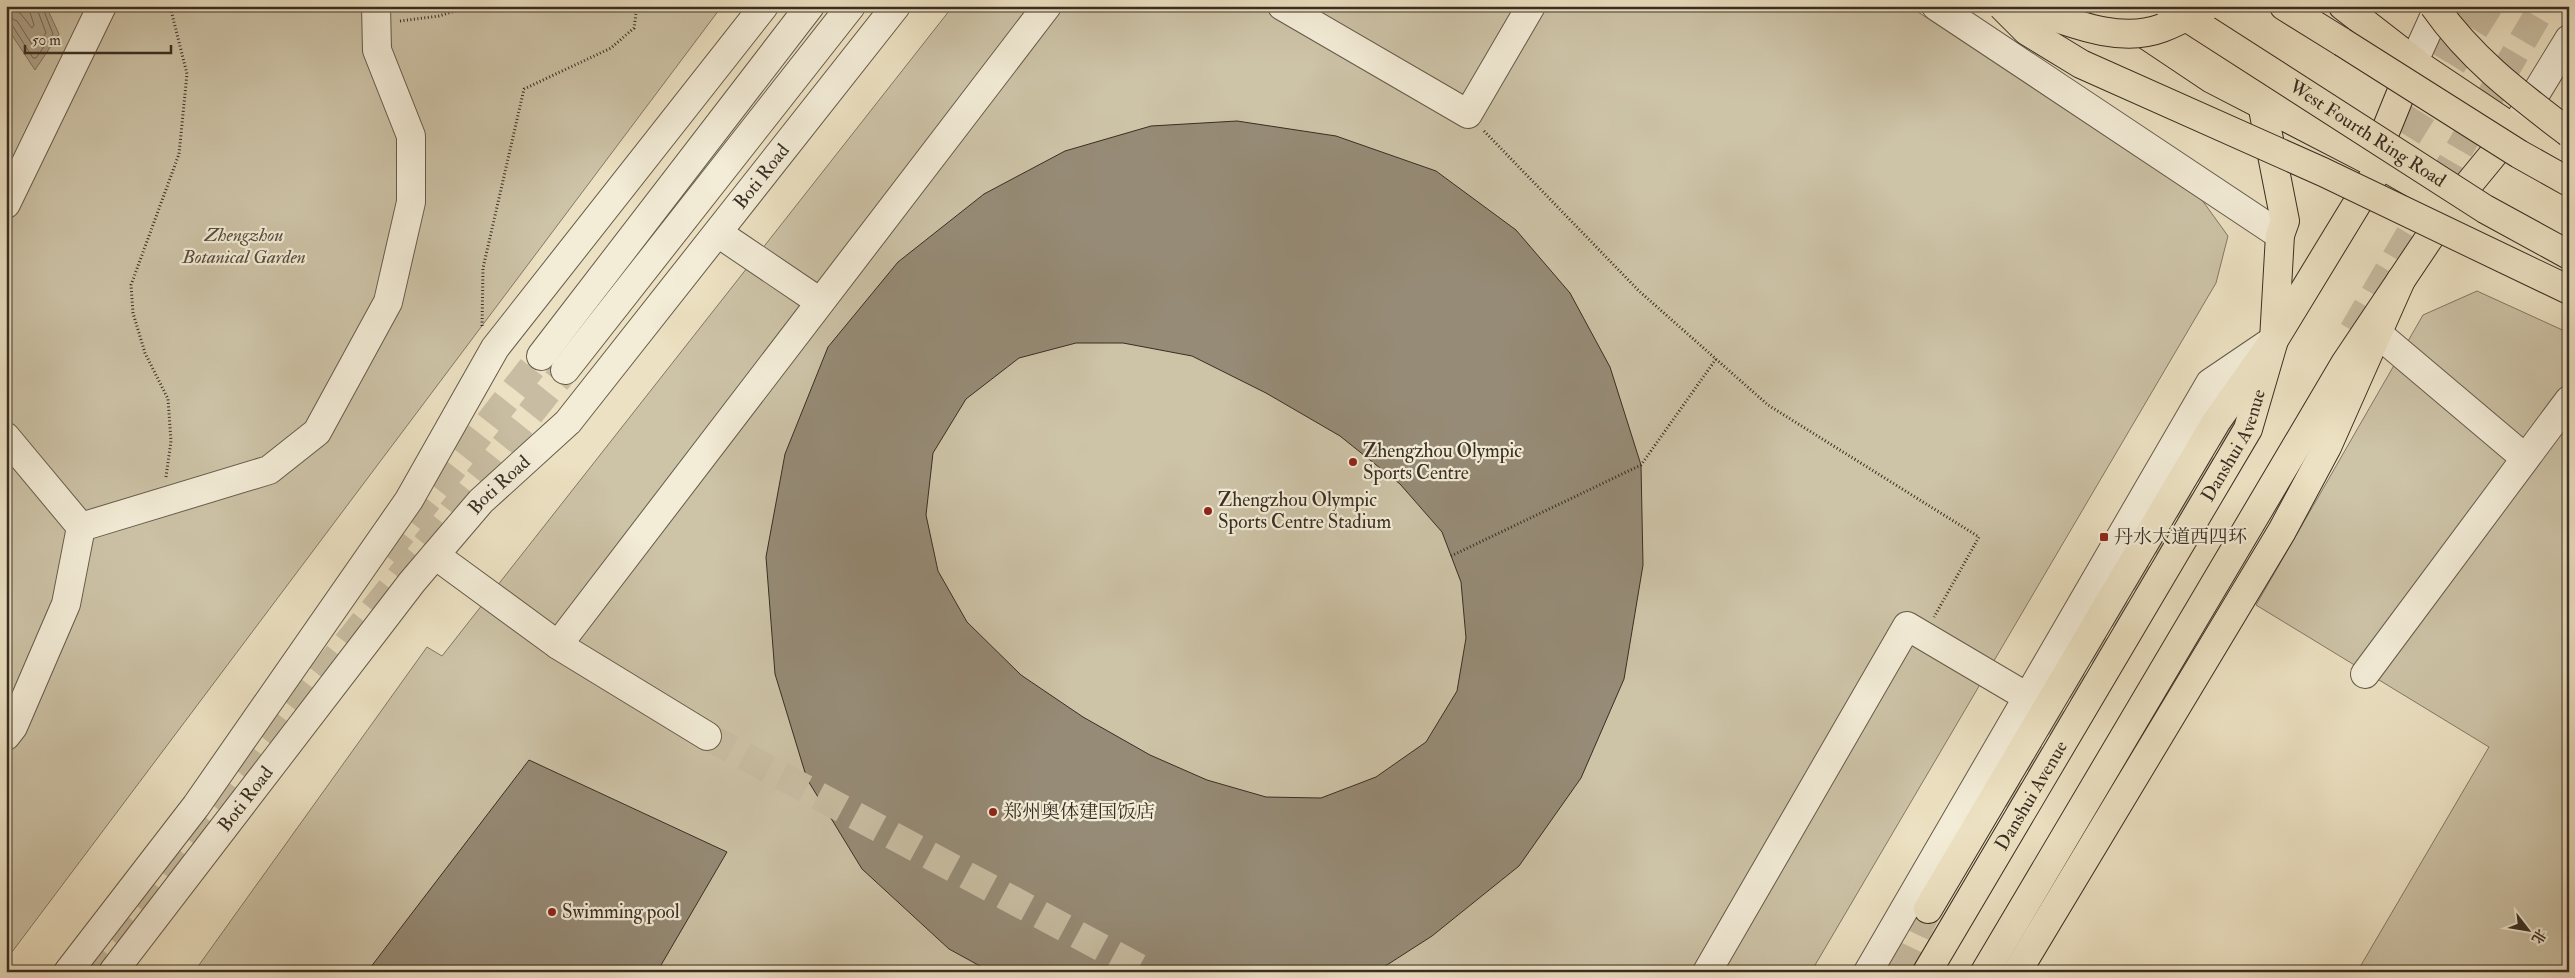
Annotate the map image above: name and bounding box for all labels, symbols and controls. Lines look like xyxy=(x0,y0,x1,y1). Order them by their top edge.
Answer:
scale bar xyxy=(25,22,171,54)
text: 50 m xyxy=(32,31,61,50)
street label: West Fourth Ring Road xyxy=(2284,74,2451,193)
street label: Boti Road xyxy=(728,138,795,214)
park label: Zhengzhou Botanical Garden xyxy=(181,223,306,269)
street label: Danshui Avenue xyxy=(2196,386,2271,506)
place label: Zhengzhou Olympic Sports Centre xyxy=(1363,439,1522,486)
street label: Boti Road xyxy=(463,450,536,520)
marker: Zhengzhou Olympic Sports Centre xyxy=(1347,456,1359,468)
place label: Zhengzhou Olympic Sports Centre Stadium xyxy=(1218,488,1391,535)
marker: Zhengzhou Olympic Sports Centre Stadium xyxy=(1202,505,1214,517)
place label: 丹水大道西四环 xyxy=(2114,525,2247,549)
marker: 丹水大道西四环 xyxy=(2098,531,2110,543)
street label: Danshui Avenue xyxy=(1990,736,2073,855)
street label: Boti Road xyxy=(213,761,279,837)
place label: 郑州奥体建国饭店 xyxy=(1003,800,1155,824)
marker: 郑州奥体建国饭店 xyxy=(987,806,999,818)
place label: Swimming pool xyxy=(562,900,680,925)
marker: Swimming pool xyxy=(546,906,558,918)
north arrow xyxy=(2502,906,2552,956)
text: 北 xyxy=(2528,926,2550,947)

